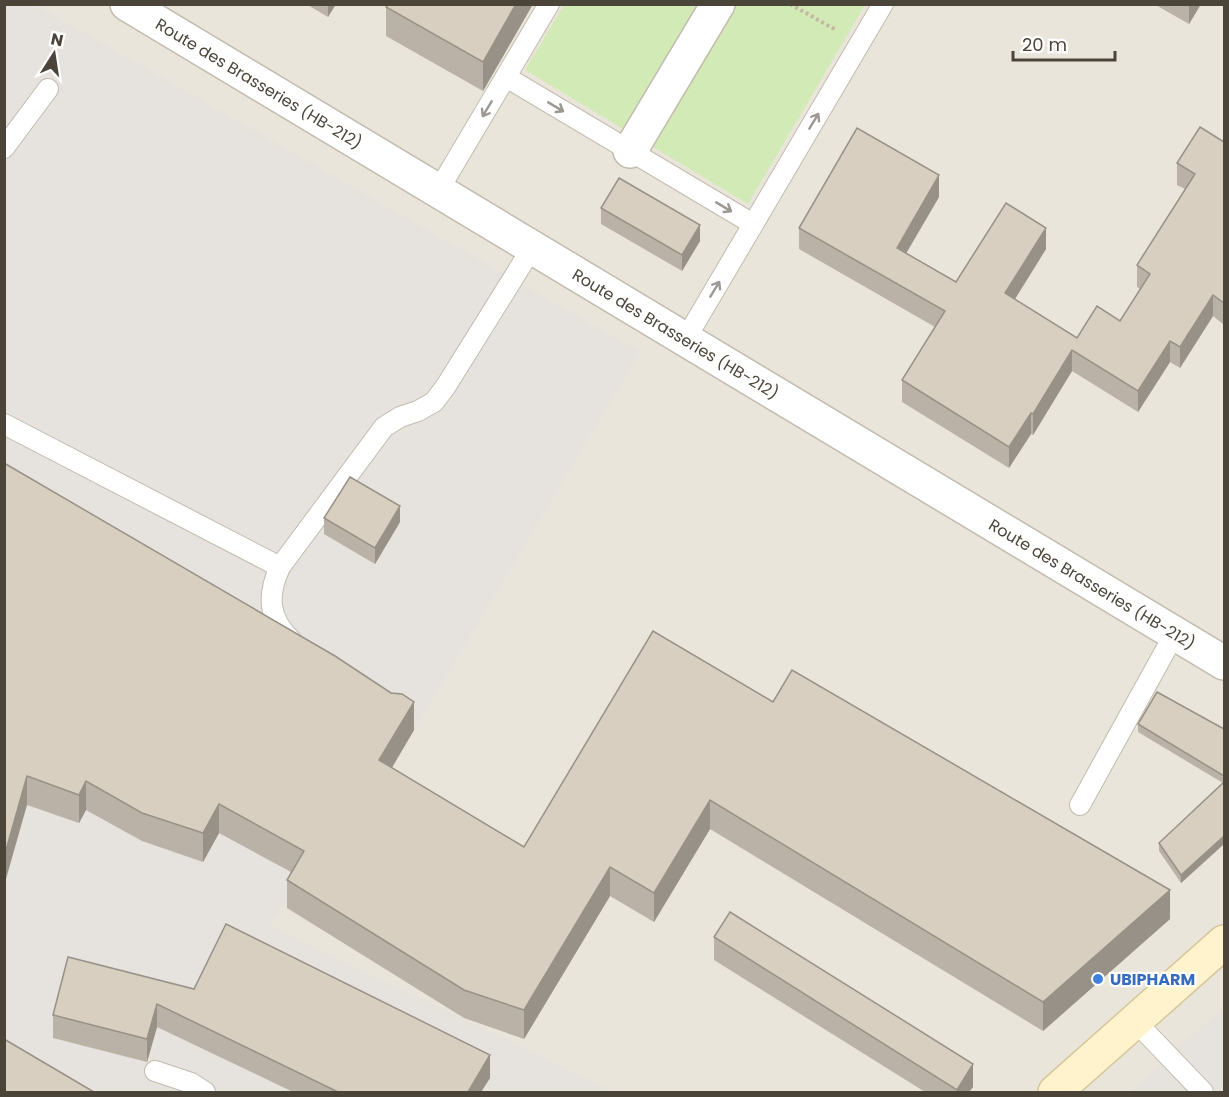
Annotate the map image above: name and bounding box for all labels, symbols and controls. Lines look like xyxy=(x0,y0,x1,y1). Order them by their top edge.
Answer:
street label: Route des Brasseries (HB-212) xyxy=(151,13,366,155)
north arrow xyxy=(24,24,84,84)
scale bar xyxy=(1013,24,1115,62)
text: N xyxy=(49,27,65,52)
text: 20 m xyxy=(1022,32,1067,57)
one-way arrow xyxy=(480,100,492,117)
one-way arrow xyxy=(547,101,564,113)
one-way arrow xyxy=(808,113,820,130)
one-way arrow xyxy=(715,201,732,213)
street label: Route des Brasseries (HB-212) xyxy=(568,263,783,405)
one-way arrow xyxy=(709,281,721,298)
street label: Route des Brasseries (HB-212) xyxy=(984,513,1200,655)
place label: UBIPHARM xyxy=(1110,968,1195,991)
marker: UBIPHARM xyxy=(1091,972,1105,986)

